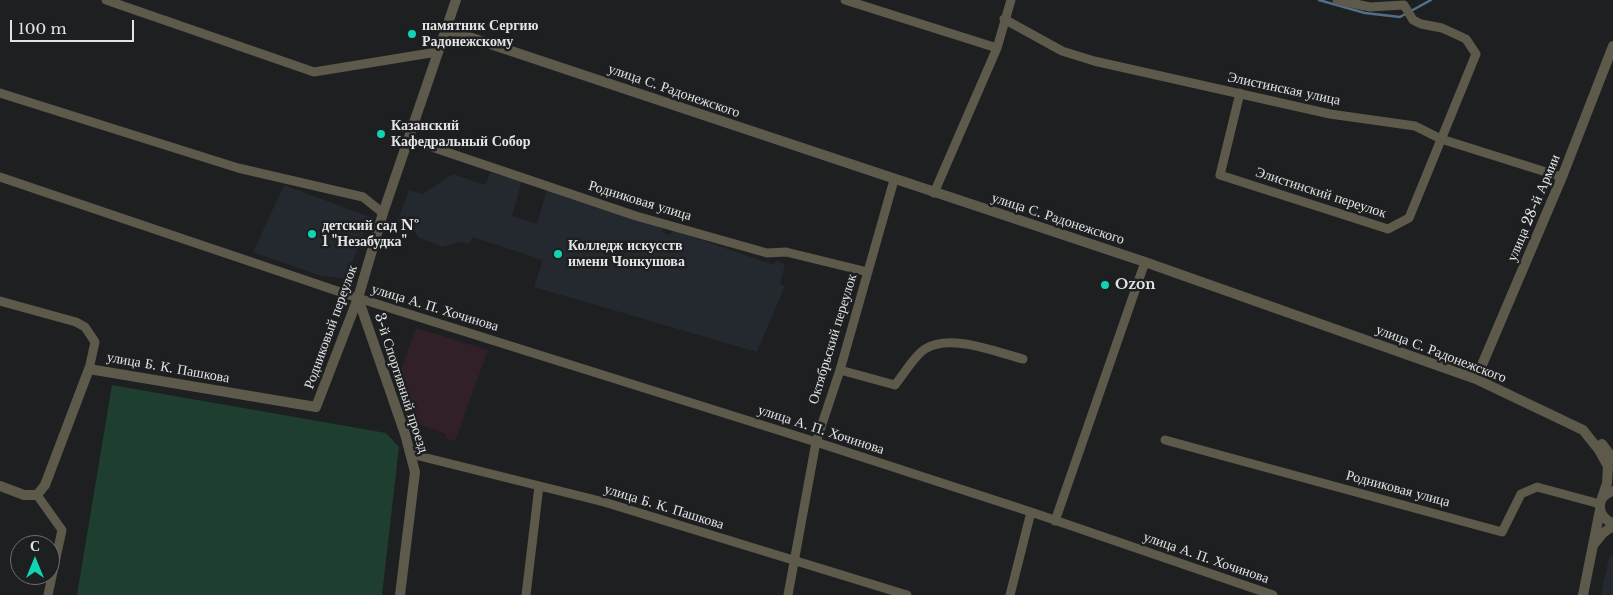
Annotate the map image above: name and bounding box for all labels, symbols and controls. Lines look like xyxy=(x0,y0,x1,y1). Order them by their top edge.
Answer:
scale bar xyxy=(12,10,136,42)
place label: памятник Сергию Радонежскому xyxy=(422,18,538,50)
text: 100 m xyxy=(18,19,67,38)
marker: памятник Сергию Радонежскому xyxy=(406,28,418,40)
street label: улица С. Радонежского xyxy=(606,60,742,122)
street label: Элистинская улица xyxy=(1226,69,1342,109)
place label: Казанский Кафедральный Собор xyxy=(391,118,530,150)
marker: Казанский Кафедральный Собор xyxy=(375,128,387,140)
street label: улица 28-й Армии xyxy=(1504,152,1564,264)
street label: Элистинский переулок xyxy=(1253,164,1389,222)
street label: Родниковая улица xyxy=(586,177,694,225)
street label: улица С. Радонежского xyxy=(989,190,1127,248)
place label: детский сад № 1 "Незабудка" xyxy=(322,218,419,250)
marker: детский сад № 1 "Незабудка" xyxy=(306,228,318,240)
place label: Колледж искусств имени Чонкушова xyxy=(568,238,685,270)
marker: Колледж искусств имени Чонкушова xyxy=(552,248,564,260)
street label: Родниковый переулок xyxy=(301,263,361,391)
street label: Октябрьский переулок xyxy=(805,272,861,406)
place label: Ozon xyxy=(1115,277,1156,293)
marker: Ozon xyxy=(1099,279,1111,291)
street label: улица А. П. Хочинова xyxy=(370,281,500,335)
street label: 3-й Спортивный проезд xyxy=(370,311,432,455)
street label: улица С. Радонежского xyxy=(1373,321,1509,387)
street label: улица Б. К. Пашкова xyxy=(105,349,231,387)
street label: улица А. П. Хочинова xyxy=(756,402,886,458)
street label: Родниковая улица xyxy=(1344,467,1452,511)
street label: улица Б. К. Пашкова xyxy=(602,481,726,533)
street label: улица А. П. Хочинова xyxy=(1141,529,1271,587)
north arrow xyxy=(10,535,60,585)
text: С xyxy=(30,537,40,555)

